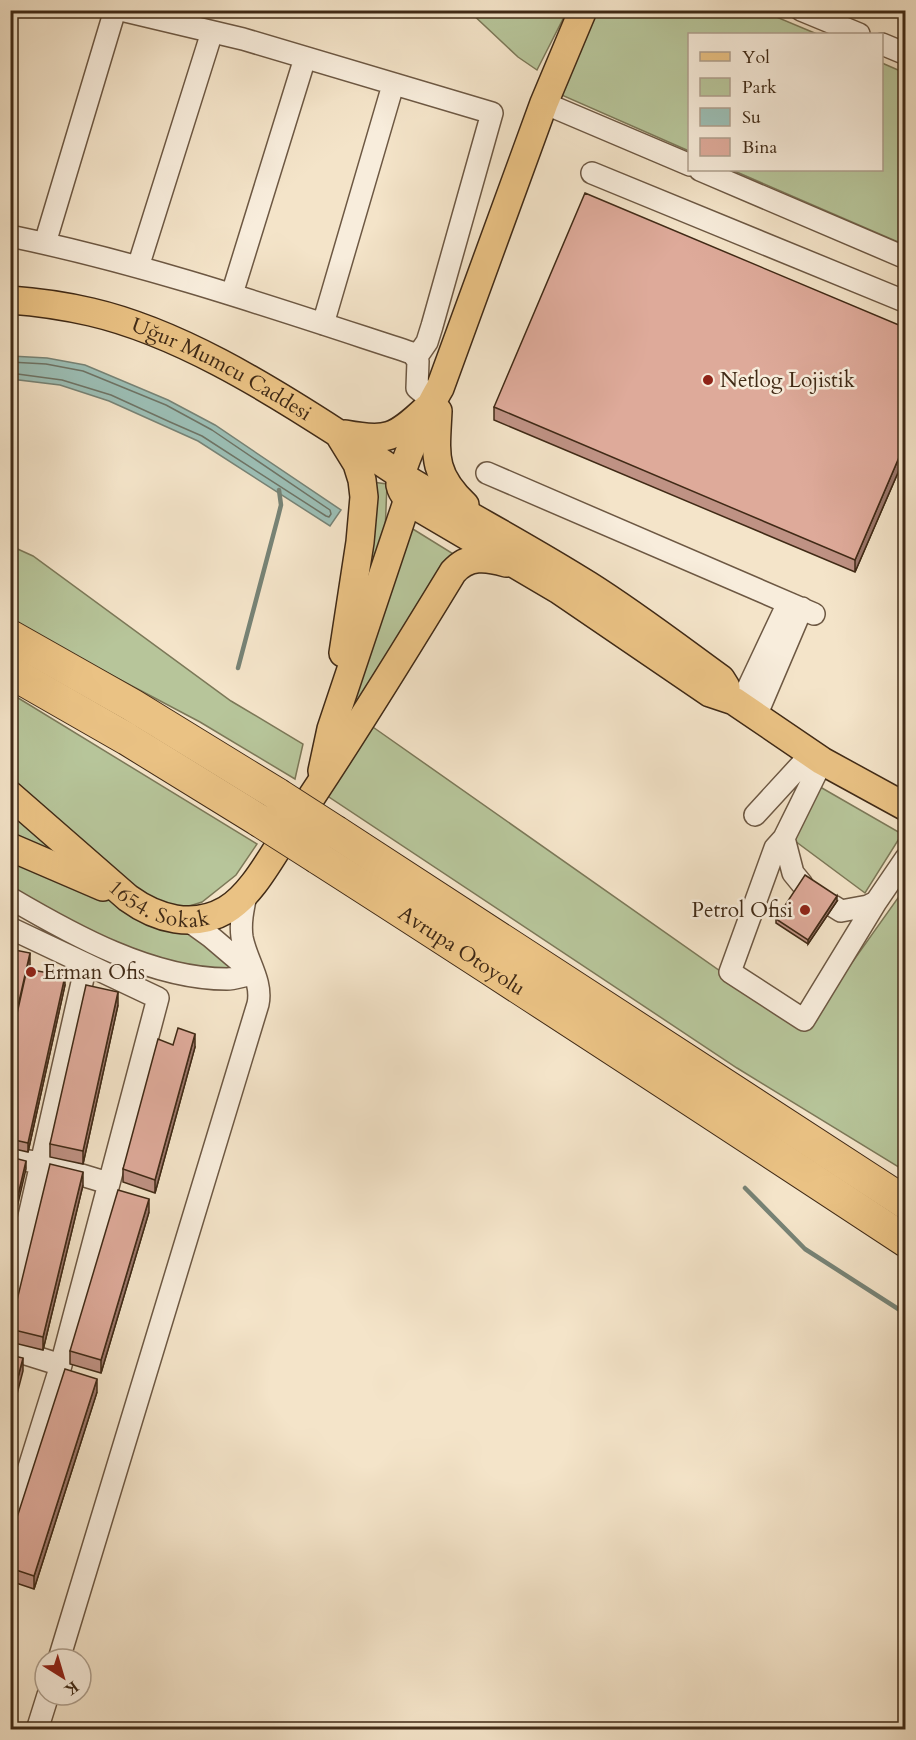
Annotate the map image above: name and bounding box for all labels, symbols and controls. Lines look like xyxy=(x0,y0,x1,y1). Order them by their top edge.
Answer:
legend xyxy=(688,33,883,171)
text: Yol xyxy=(742,45,770,70)
text: Park xyxy=(742,75,777,100)
text: Su xyxy=(742,105,761,130)
text: Bina xyxy=(742,135,778,160)
street label: Uğur Mumcu Caddesi xyxy=(127,310,317,428)
place label: Netlog Lojistik xyxy=(720,366,856,395)
marker: Netlog Lojistik xyxy=(701,373,715,387)
street label: 1654. Sokak xyxy=(102,873,213,935)
place label: Petrol Ofisi xyxy=(692,896,793,925)
street label: Avrupa Otoyolu xyxy=(393,899,531,1002)
marker: Petrol Ofisi xyxy=(798,903,812,917)
place label: Erman Ofis xyxy=(43,958,145,987)
marker: Erman Ofis xyxy=(24,965,38,979)
north arrow xyxy=(33,1647,93,1707)
text: K xyxy=(60,1675,83,1701)

